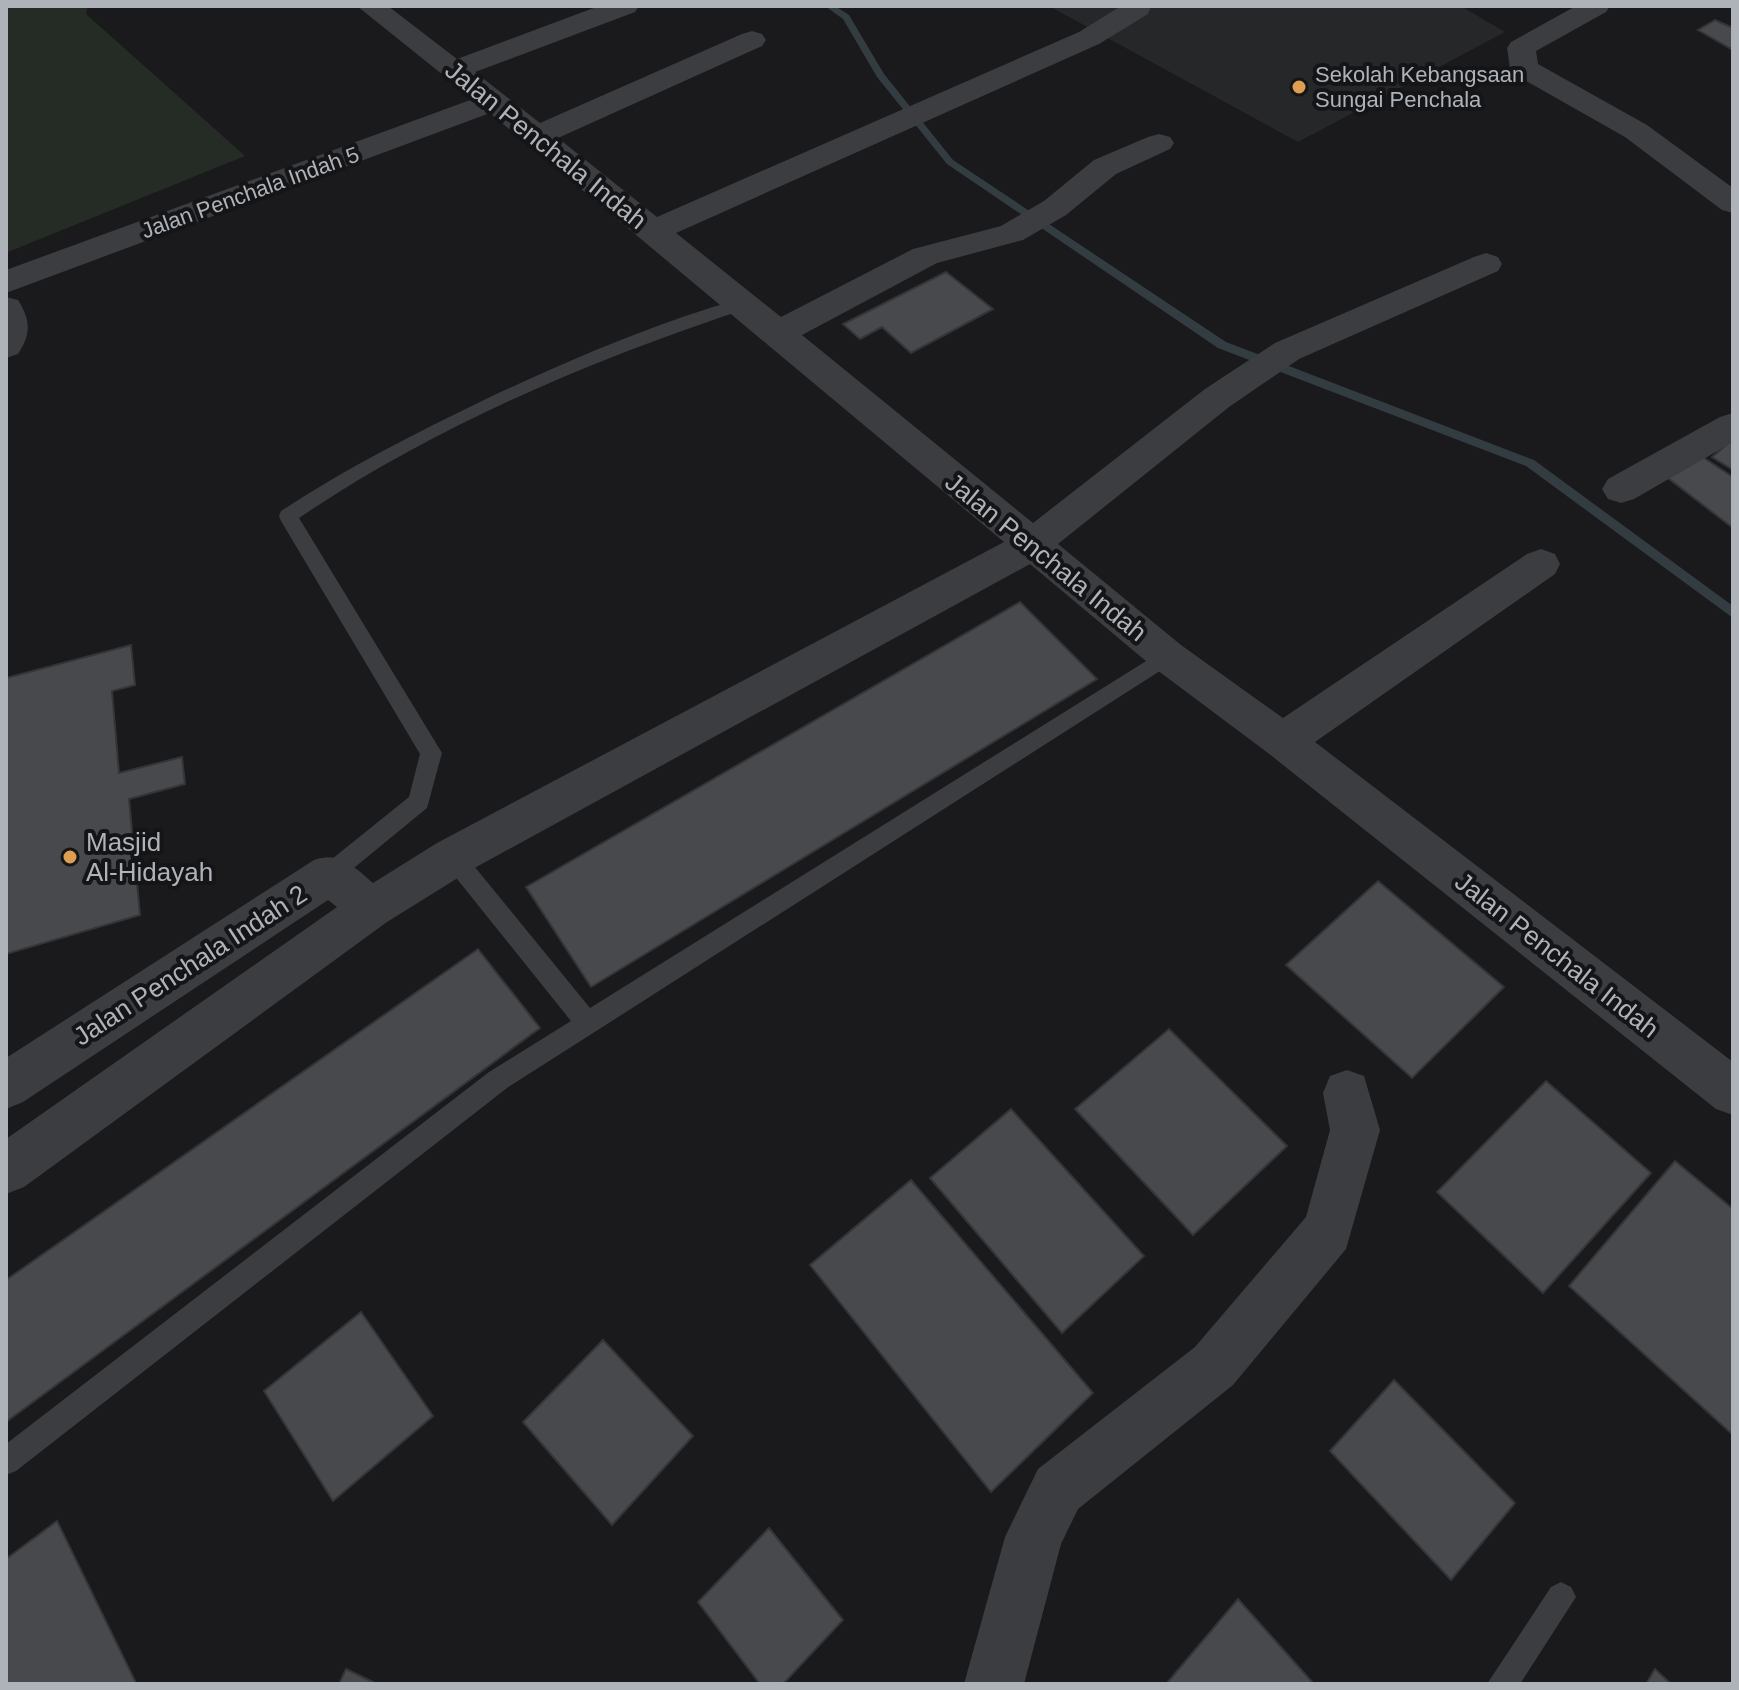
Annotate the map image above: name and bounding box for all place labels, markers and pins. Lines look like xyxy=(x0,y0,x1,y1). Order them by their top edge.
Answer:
place label: Sekolah Kebangsaan Sungai Penchala xyxy=(1315,62,1524,112)
marker: Sekolah Kebangsaan Sungai Penchala xyxy=(1290,78,1308,96)
place label: Masjid Al-Hidayah xyxy=(86,827,213,887)
marker: Masjid Al-Hidayah xyxy=(61,848,79,866)

